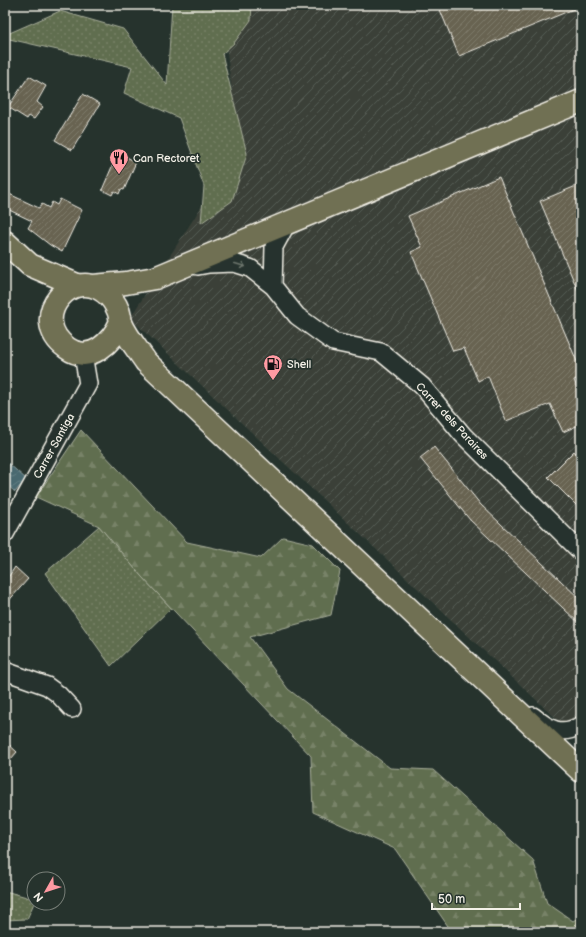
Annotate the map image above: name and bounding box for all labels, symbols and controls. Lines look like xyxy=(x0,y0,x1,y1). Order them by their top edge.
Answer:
restaurant icon: Can Rectoret xyxy=(108,147,130,175)
place label: Can Rectoret xyxy=(133,152,200,165)
one-way arrow xyxy=(233,262,246,269)
fuel station icon: Shell xyxy=(262,353,284,381)
place label: Shell xyxy=(287,358,311,371)
street label: Carrer dels Paraires xyxy=(413,380,491,462)
street label: Carrer Santiga xyxy=(31,411,77,481)
north arrow xyxy=(26,871,66,911)
scale bar xyxy=(432,885,520,911)
text: N xyxy=(31,890,46,904)
text: 50 m xyxy=(438,892,465,907)

